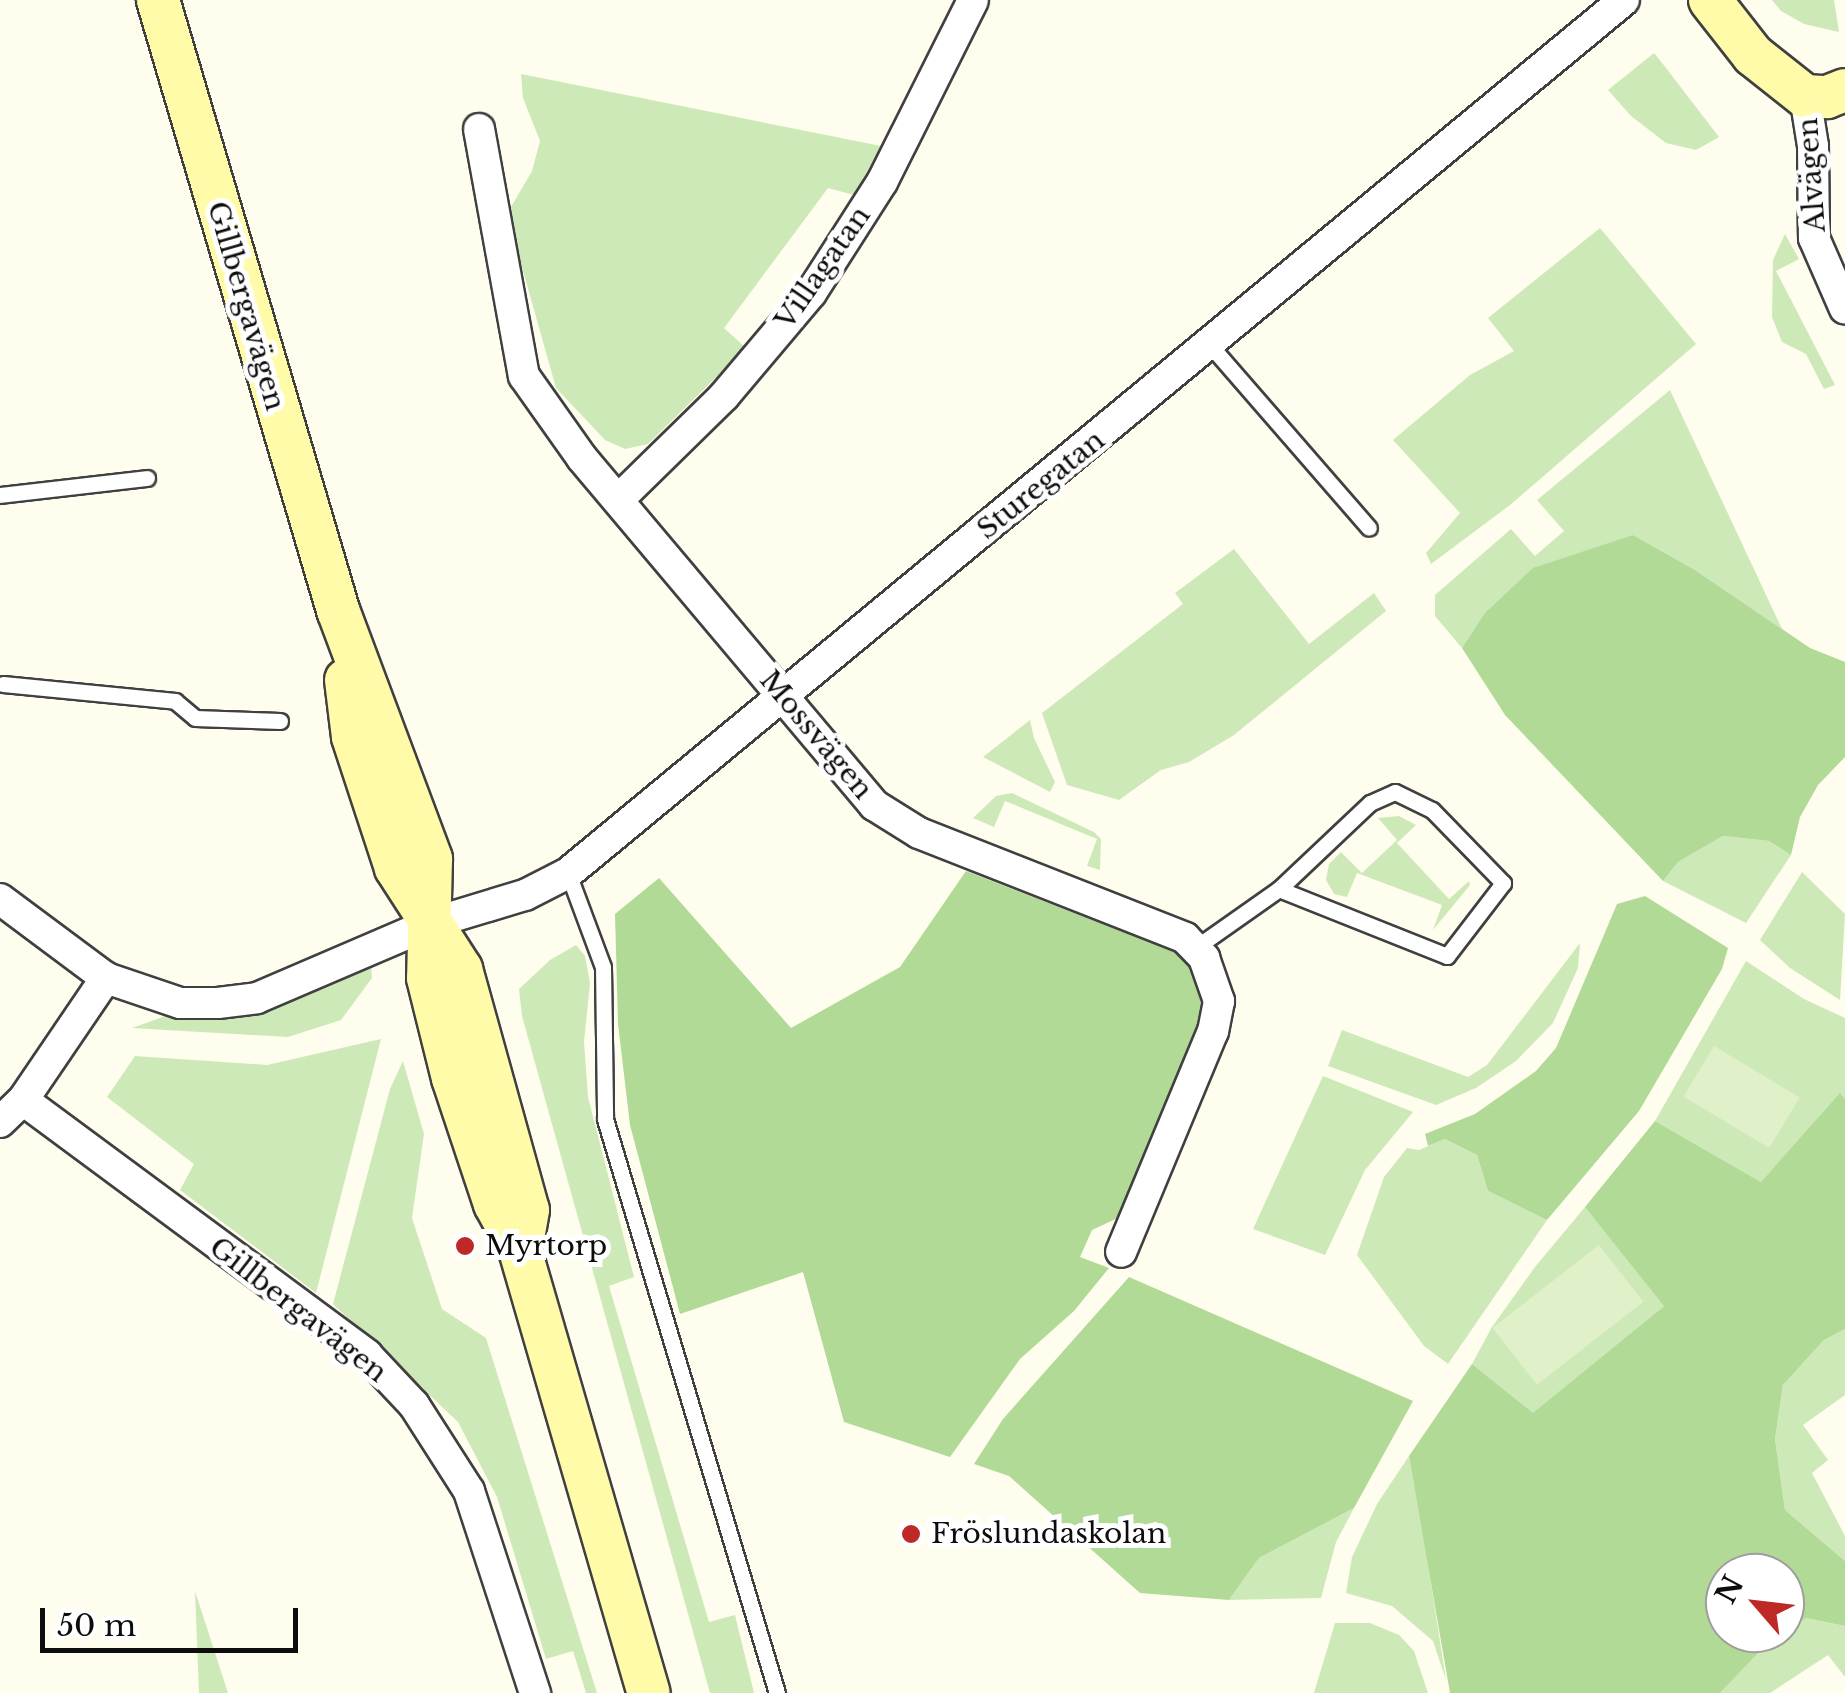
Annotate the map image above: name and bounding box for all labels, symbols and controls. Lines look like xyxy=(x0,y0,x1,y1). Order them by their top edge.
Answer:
street label: Alvägen xyxy=(1791,117,1833,233)
street label: Gillbergavägen xyxy=(200,198,292,414)
street label: Villagatan xyxy=(768,200,878,336)
street label: Sturegatan xyxy=(971,423,1111,547)
street label: Mossvägen xyxy=(753,664,879,806)
place label: Myrtorp xyxy=(485,1229,607,1263)
street label: Gillbergavägen xyxy=(203,1230,393,1390)
marker: Myrtorp xyxy=(454,1235,476,1257)
place label: Fröslundaskolan xyxy=(931,1517,1166,1551)
marker: Fröslundaskolan xyxy=(900,1523,922,1545)
north arrow xyxy=(1705,1553,1805,1653)
text: N xyxy=(1708,1570,1751,1609)
scale bar xyxy=(45,1588,302,1650)
text: 50 m xyxy=(57,1607,136,1644)

